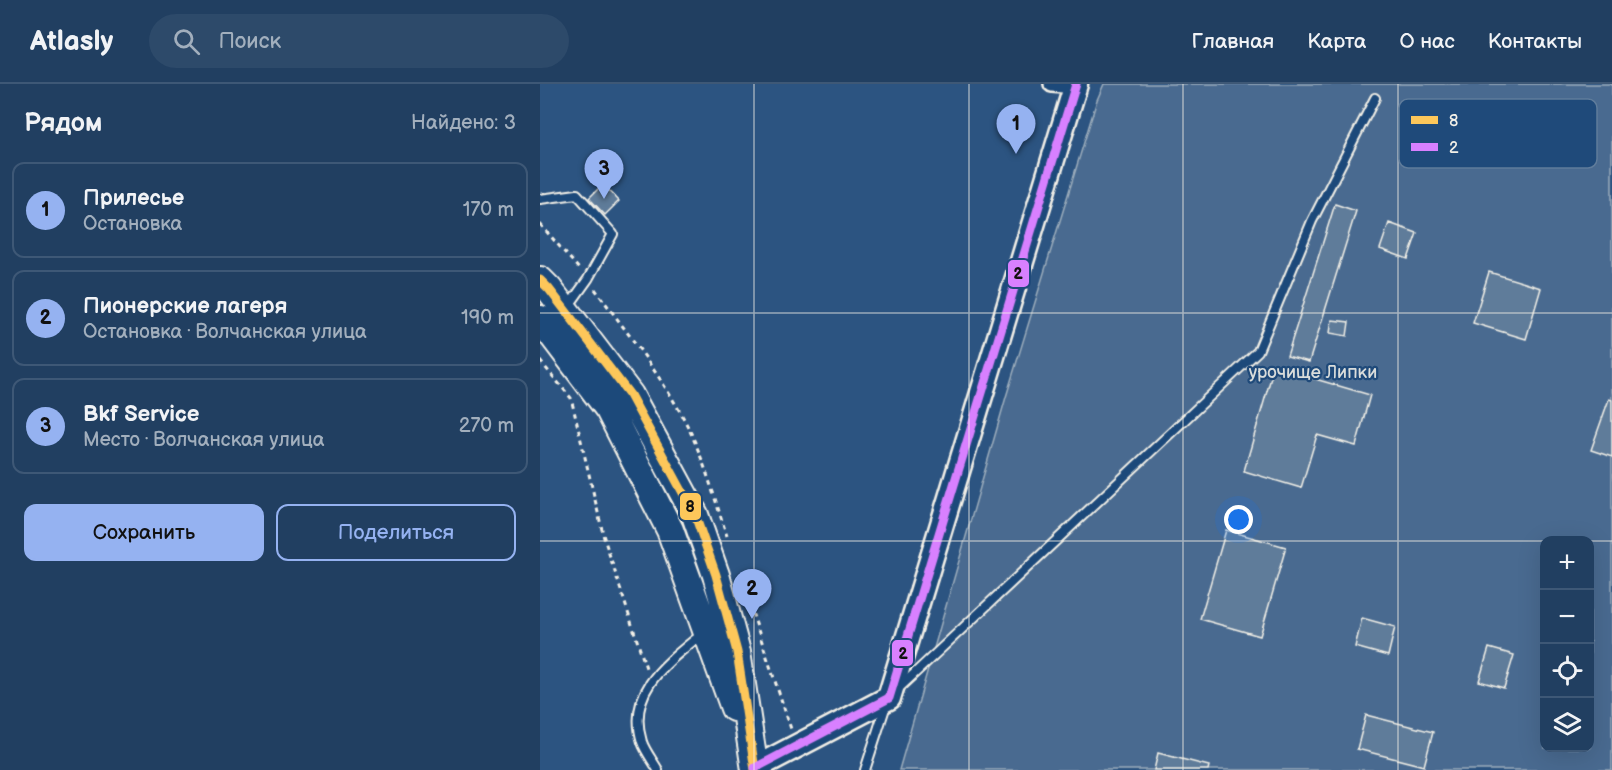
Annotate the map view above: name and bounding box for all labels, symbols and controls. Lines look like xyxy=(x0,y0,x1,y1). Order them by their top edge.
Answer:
search box xyxy=(149,14,569,68)
text: Atlasly xyxy=(30,25,113,58)
icon: search xyxy=(170,25,203,58)
text: Поиск xyxy=(218,28,281,55)
text: Главная xyxy=(1191,29,1274,54)
text: Карта xyxy=(1307,29,1366,54)
text: О нас xyxy=(1399,29,1455,54)
text: Контакты xyxy=(1488,29,1582,54)
legend xyxy=(1399,99,1597,168)
pin: 1 xyxy=(996,104,1036,154)
text: Рядом xyxy=(24,108,102,139)
text: Найдено: 3 xyxy=(411,111,516,135)
text: 8 xyxy=(1449,112,1458,131)
text: 2 xyxy=(1449,139,1459,158)
pin: 3 xyxy=(584,150,624,199)
text: Прилесье xyxy=(83,185,184,212)
text: 1 xyxy=(41,198,50,222)
text: 170 m xyxy=(463,198,514,222)
text: Остановка xyxy=(83,212,182,236)
line badge: 2 xyxy=(1007,259,1030,288)
text: 2 xyxy=(1013,265,1023,284)
text: Пионерские лагеря xyxy=(83,293,287,320)
text: 2 xyxy=(40,306,51,330)
text: 190 m xyxy=(461,306,514,330)
text: Остановка · Волчанская улица xyxy=(83,320,367,344)
park label: урочище Липки xyxy=(1249,362,1377,383)
text: Bkf Service xyxy=(83,401,200,428)
text: 3 xyxy=(40,414,51,438)
text: 270 m xyxy=(459,414,514,438)
text: Место · Волчанская улица xyxy=(83,428,325,452)
line badge: 8 xyxy=(679,492,702,521)
text: 8 xyxy=(685,498,695,517)
button: Сохранить xyxy=(24,504,264,561)
button: Поделиться xyxy=(276,504,516,561)
your location xyxy=(1224,505,1253,534)
map controls xyxy=(1540,536,1594,752)
button: + xyxy=(1540,536,1594,590)
pin: 2 xyxy=(732,570,772,619)
button: − xyxy=(1540,590,1594,644)
line badge: 2 xyxy=(891,639,914,667)
button: locate xyxy=(1540,644,1594,698)
text: 2 xyxy=(898,645,908,664)
button: layers xyxy=(1540,698,1594,752)

